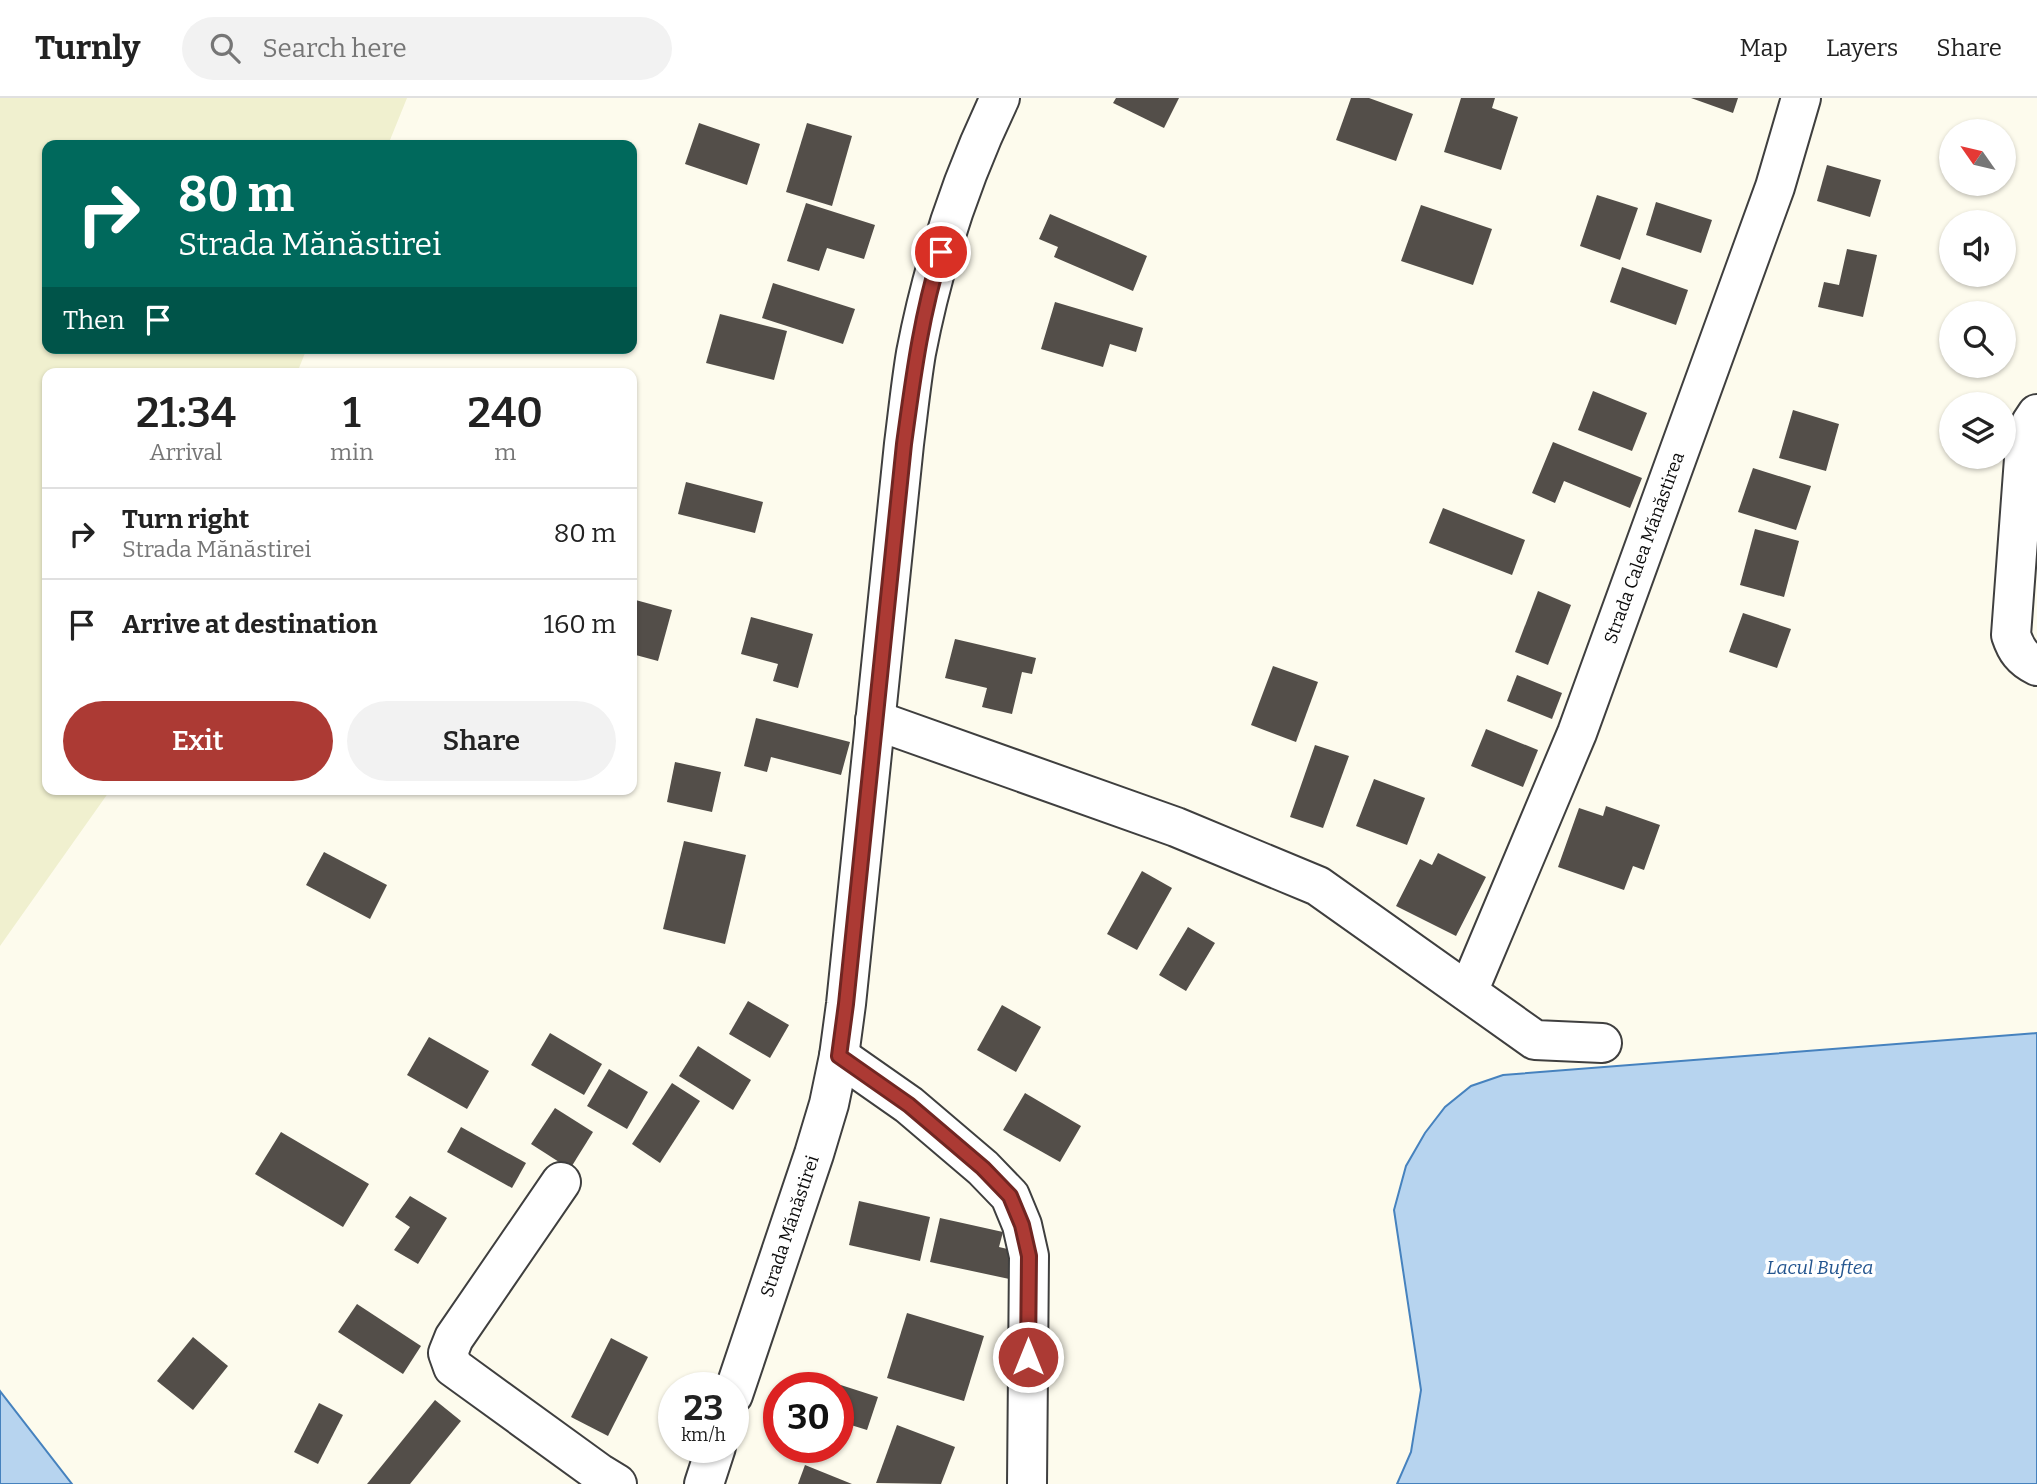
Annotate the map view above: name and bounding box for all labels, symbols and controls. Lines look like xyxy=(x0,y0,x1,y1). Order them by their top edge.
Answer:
search box xyxy=(182,17,672,80)
text: Turnly xyxy=(35,28,140,68)
icon: search xyxy=(206,29,244,67)
text: Search here xyxy=(262,33,407,64)
text: Map xyxy=(1740,34,1788,62)
text: Layers xyxy=(1826,34,1898,62)
text: Share xyxy=(1936,34,2002,62)
north arrow xyxy=(1939,119,2016,196)
map controls xyxy=(1939,119,2016,469)
text: 80 m xyxy=(178,165,294,224)
icon: right xyxy=(63,168,154,259)
button: sound xyxy=(1939,210,2016,287)
pin xyxy=(911,222,971,282)
text: Strada Mănăstirei xyxy=(178,225,442,263)
icon: arrive xyxy=(922,233,960,271)
icon: arrive xyxy=(139,301,177,339)
button: search xyxy=(1939,301,2016,378)
text: Then xyxy=(63,305,125,336)
text: 21:34 xyxy=(136,388,236,438)
text: 1 xyxy=(343,388,361,438)
text: 240 xyxy=(468,388,543,438)
button: layers xyxy=(1939,392,2016,469)
text: Arrival xyxy=(150,438,222,466)
text: min xyxy=(330,438,373,466)
text: m xyxy=(494,438,516,466)
street label: Strada Calea Mănăstirea xyxy=(1599,449,1689,647)
text: Turn right xyxy=(122,504,249,535)
icon: right xyxy=(63,515,101,553)
text: 80 m xyxy=(554,518,616,549)
text: Strada Mănăstirei xyxy=(122,535,311,563)
icon: arrive xyxy=(63,606,101,644)
text: Arrive at destination xyxy=(122,609,377,640)
text: 160 m xyxy=(544,609,616,640)
button: Exit xyxy=(63,701,333,781)
button: Share xyxy=(347,701,616,781)
street label: Strada Mănăstirei xyxy=(756,1152,824,1300)
water label: Lacul Buftea xyxy=(1767,1256,1873,1279)
position arrow xyxy=(991,1320,1065,1394)
speed limit sign: 30 xyxy=(763,1372,854,1463)
text: 23 xyxy=(684,1387,723,1429)
text: km/h xyxy=(681,1424,726,1446)

